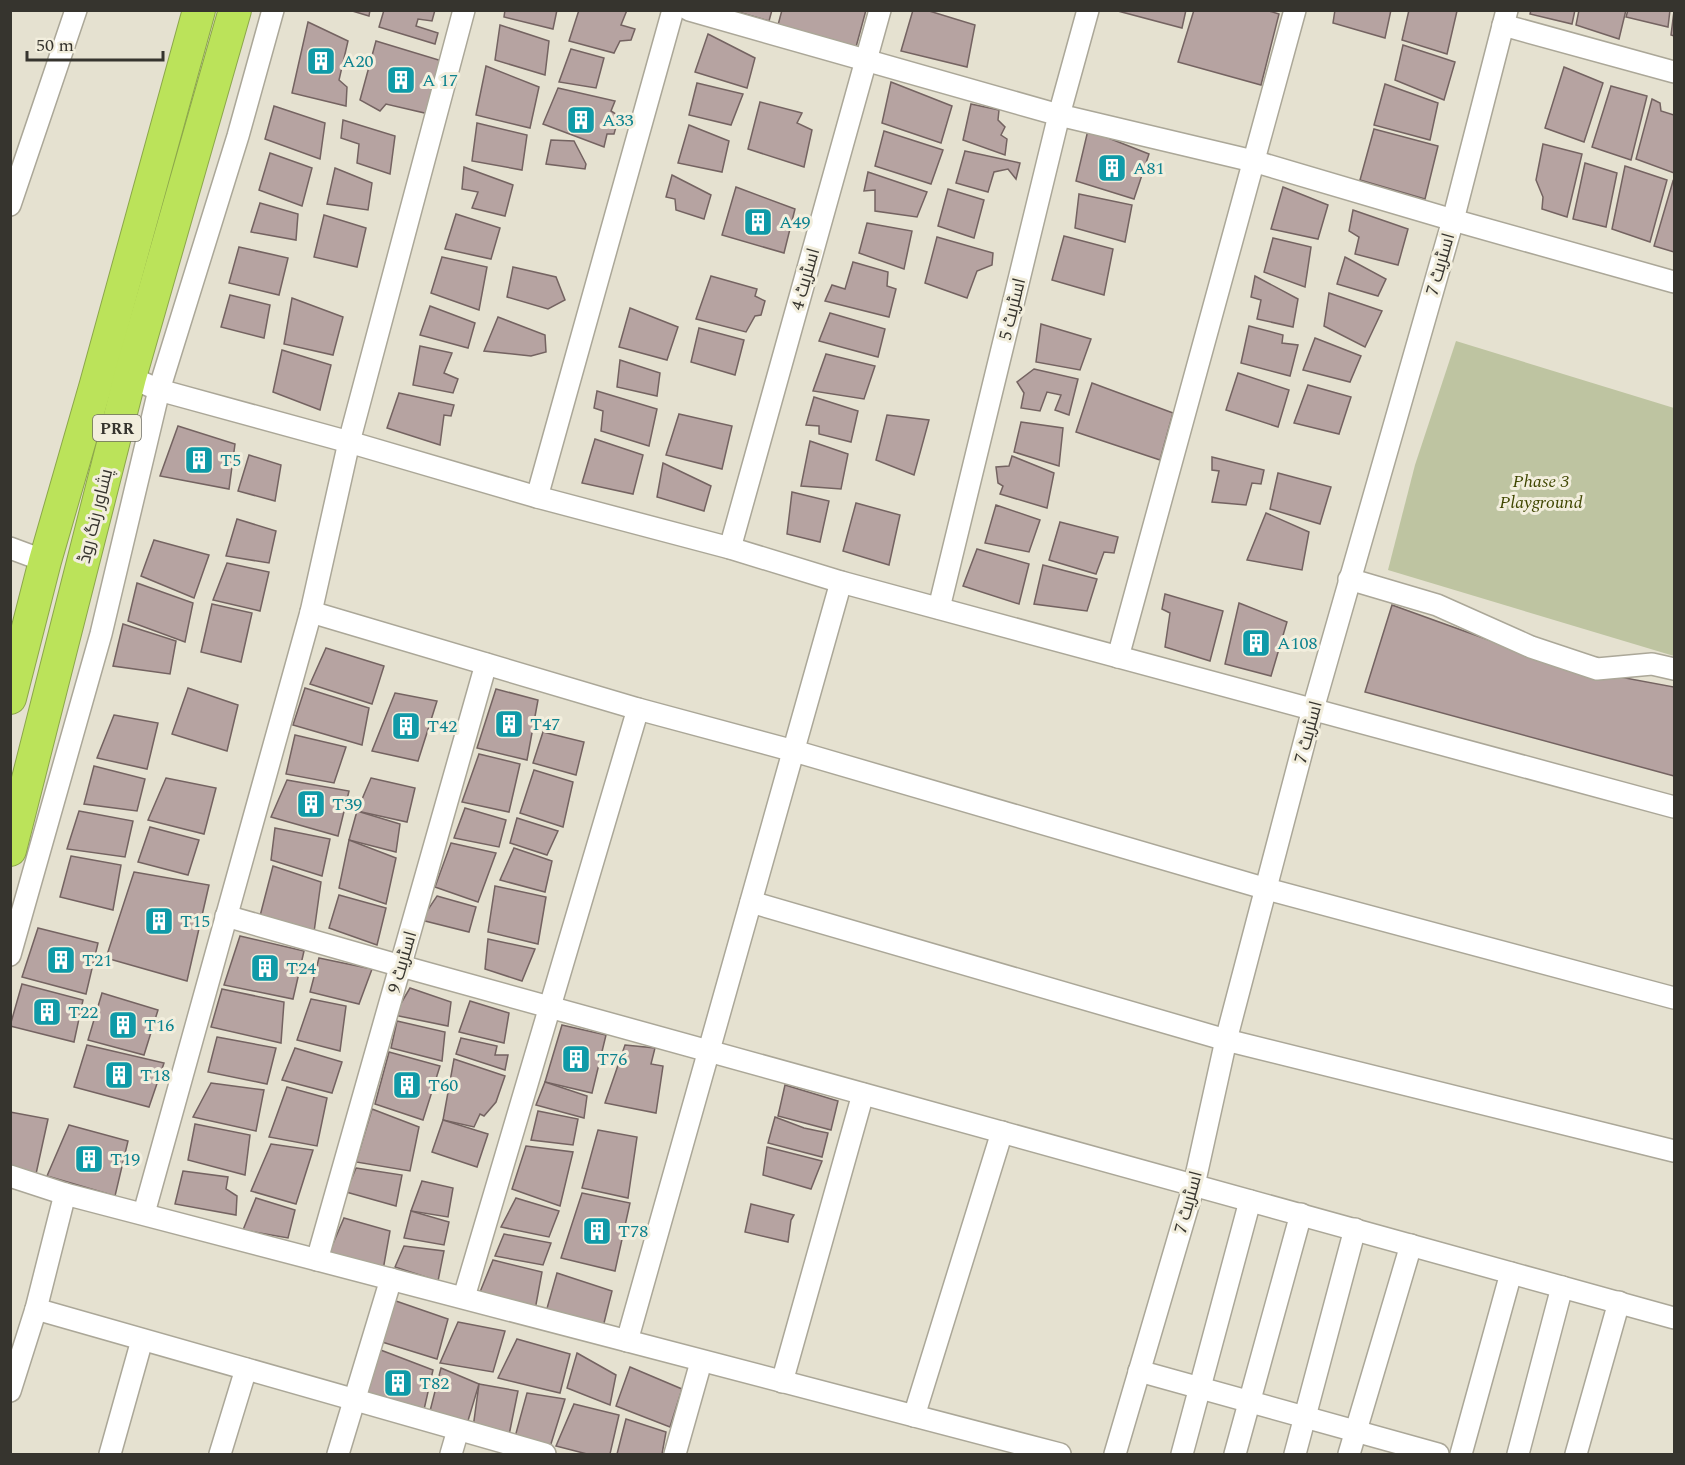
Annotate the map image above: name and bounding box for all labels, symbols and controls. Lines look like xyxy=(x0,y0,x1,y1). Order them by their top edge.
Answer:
scale bar xyxy=(27,24,164,62)
text: 50 m xyxy=(36,32,74,59)
building icon: A20 xyxy=(305,45,337,77)
place label: A20 xyxy=(342,48,374,75)
building icon: A 17 xyxy=(385,64,417,96)
place label: A 17 xyxy=(422,67,458,94)
building icon: A33 xyxy=(565,104,597,136)
place label: A33 xyxy=(602,107,634,134)
building icon: A81 xyxy=(1096,152,1128,184)
place label: A81 xyxy=(1133,155,1165,182)
building icon: A49 xyxy=(742,206,774,238)
place label: A49 xyxy=(779,209,811,236)
street label: اسٹریٹ 7 xyxy=(1419,230,1462,298)
street label: اسٹریٹ 4 xyxy=(784,245,827,313)
street label: اسٹریٹ 5 xyxy=(992,275,1033,343)
road number: PRR xyxy=(93,415,141,441)
building icon: T5 xyxy=(183,444,215,476)
place label: T5 xyxy=(220,447,241,474)
street label: پشاور رنگ روڈ xyxy=(71,466,120,566)
park label: Phase 3 Playground xyxy=(1499,468,1583,516)
building icon: A108 xyxy=(1240,627,1272,659)
place label: A108 xyxy=(1277,630,1318,657)
street label: اسٹریٹ 7 xyxy=(1287,698,1330,766)
building icon: T47 xyxy=(493,708,525,740)
building icon: T42 xyxy=(390,710,422,742)
place label: T47 xyxy=(530,711,560,738)
place label: T42 xyxy=(427,713,457,740)
building icon: T39 xyxy=(295,788,327,820)
place label: T39 xyxy=(332,791,362,818)
building icon: T15 xyxy=(143,905,175,937)
place label: T15 xyxy=(180,908,210,935)
street label: اسٹریٹ 9 xyxy=(381,928,424,996)
building icon: T21 xyxy=(45,944,77,976)
place label: T21 xyxy=(82,947,112,974)
building icon: T24 xyxy=(249,952,281,984)
place label: T24 xyxy=(286,955,316,982)
building icon: T22 xyxy=(31,996,63,1028)
place label: T22 xyxy=(68,999,98,1026)
building icon: T16 xyxy=(107,1009,139,1041)
place label: T16 xyxy=(144,1012,174,1039)
building icon: T76 xyxy=(560,1043,592,1075)
place label: T76 xyxy=(597,1046,627,1073)
building icon: T18 xyxy=(103,1059,135,1091)
place label: T18 xyxy=(140,1062,170,1089)
building icon: T60 xyxy=(391,1069,423,1101)
place label: T60 xyxy=(428,1072,458,1099)
building icon: T19 xyxy=(73,1143,105,1175)
place label: T19 xyxy=(110,1146,140,1173)
street label: اسٹریٹ 7 xyxy=(1167,1168,1210,1236)
building icon: T78 xyxy=(581,1215,613,1247)
place label: T78 xyxy=(618,1218,648,1245)
building icon: T82 xyxy=(382,1367,414,1399)
place label: T82 xyxy=(419,1370,449,1397)

